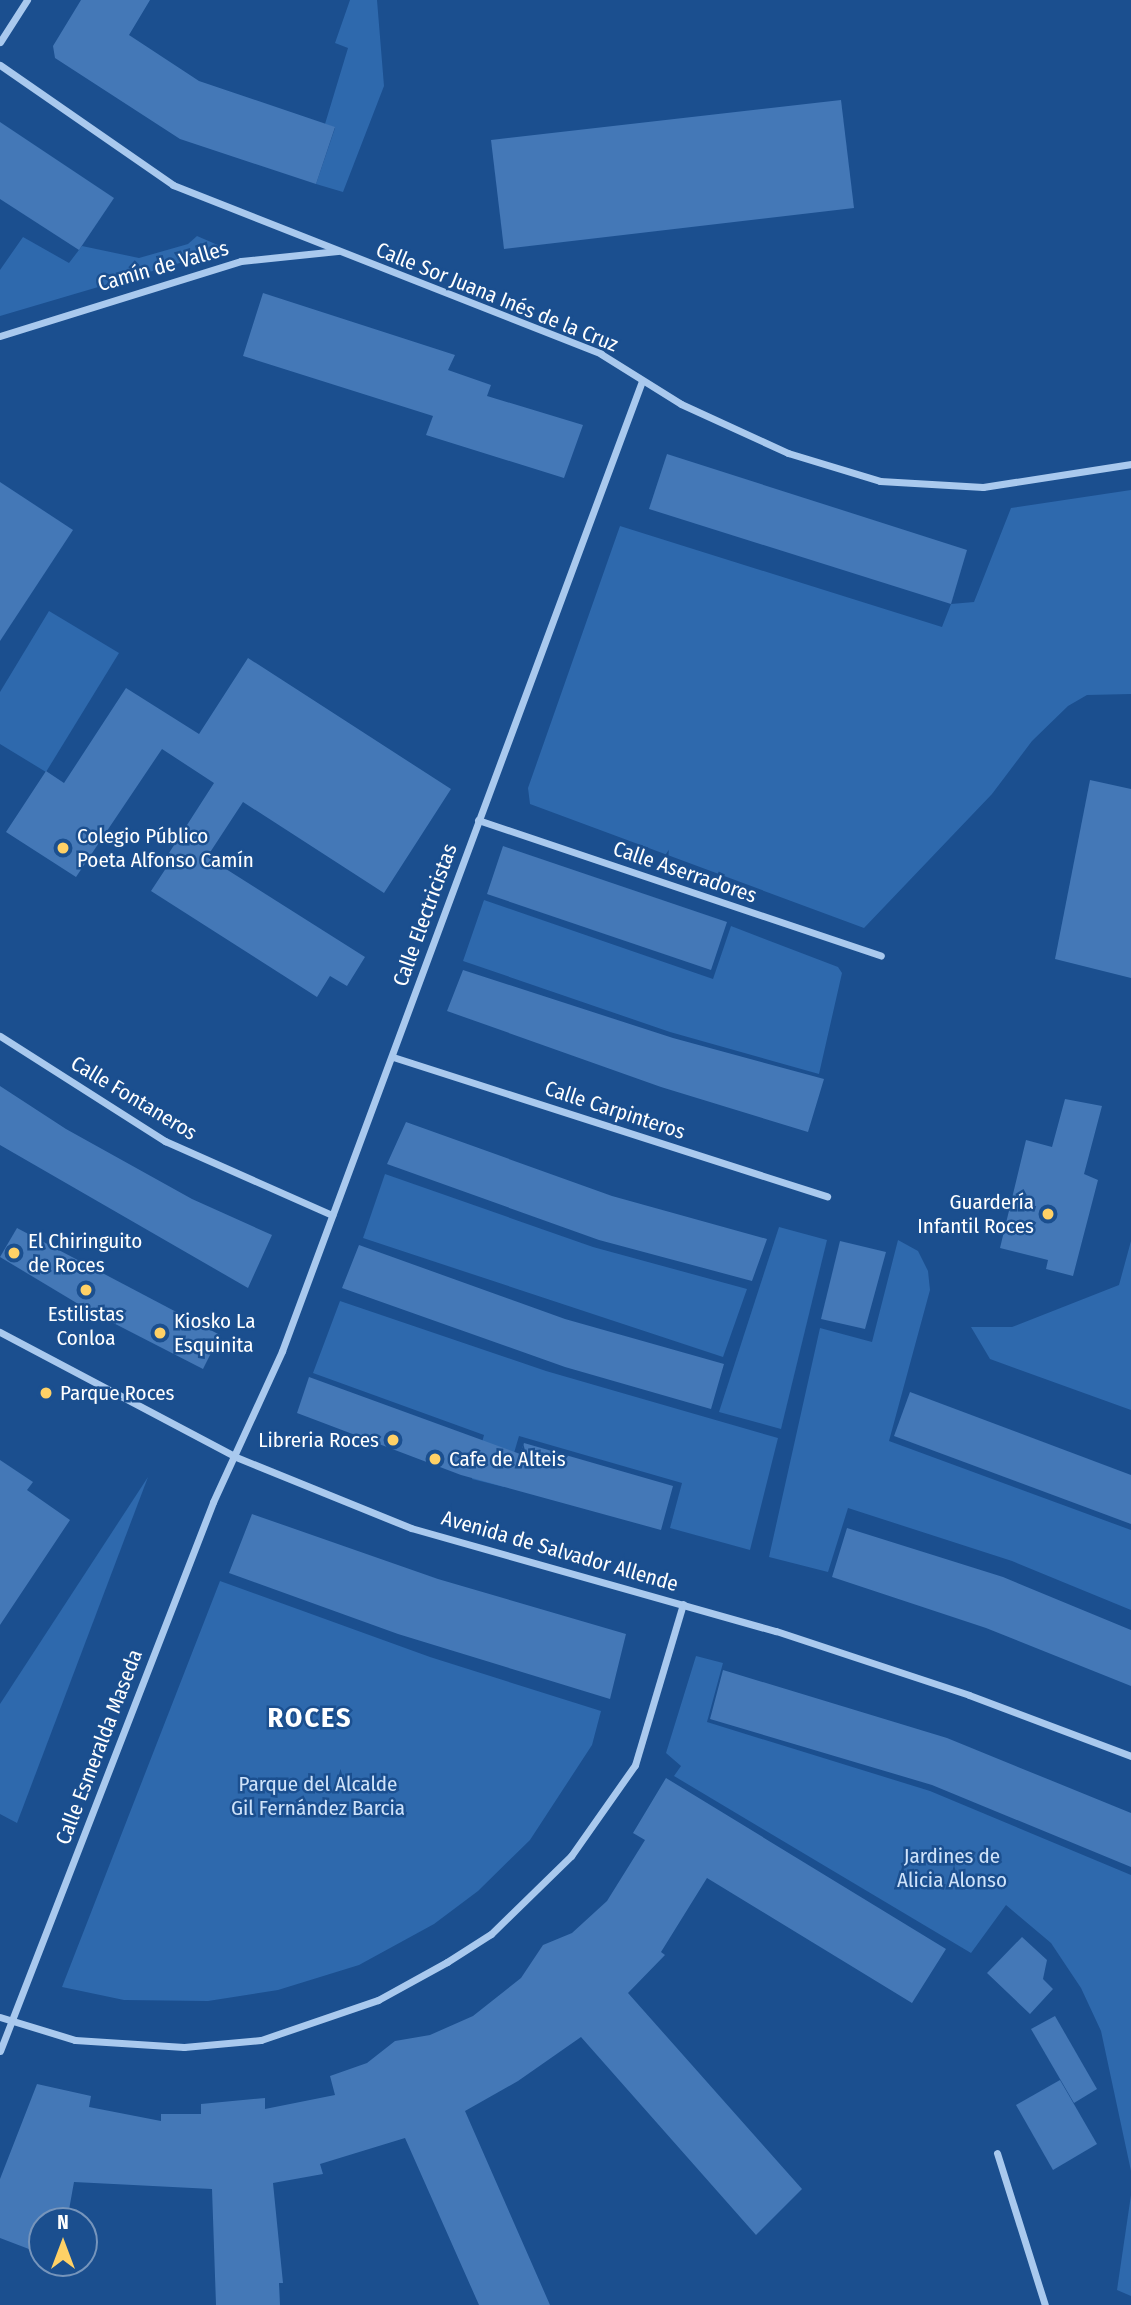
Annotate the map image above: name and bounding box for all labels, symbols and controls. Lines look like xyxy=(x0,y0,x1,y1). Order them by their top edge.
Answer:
street label: Camín de Valles xyxy=(95,235,231,297)
street label: Calle Sor Juana Inés de la Cruz xyxy=(372,237,622,357)
place label: Colegio Público Poeta Alfonso Camín xyxy=(77,823,254,873)
street label: Calle Aserradores xyxy=(610,836,760,908)
marker: Colegio Público Poeta Alfonso Camín xyxy=(55,840,71,856)
street label: Calle Electricistas xyxy=(388,840,462,990)
street label: Calle Fontaneros xyxy=(66,1050,202,1146)
street label: Calle Carpinteros xyxy=(542,1075,688,1145)
place label: Guardería Infantil Roces xyxy=(917,1189,1034,1239)
marker: Guardería Infantil Roces xyxy=(1040,1206,1056,1222)
place label: El Chiringuito de Roces xyxy=(28,1228,142,1278)
marker: El Chiringuito de Roces xyxy=(6,1245,22,1261)
marker: Estilistas Conloa xyxy=(78,1282,94,1298)
place label: Estilistas Conloa xyxy=(48,1301,124,1351)
place label: Kiosko La Esquinita xyxy=(174,1308,255,1358)
marker: Kiosko La Esquinita xyxy=(152,1325,168,1341)
place label: Parque Roces xyxy=(60,1380,175,1406)
marker: Parque Roces xyxy=(38,1385,54,1401)
place label: Libreria Roces xyxy=(258,1427,379,1453)
marker: Libreria Roces xyxy=(385,1432,401,1448)
place label: Cafe de Alteis xyxy=(449,1446,566,1472)
marker: Cafe de Alteis xyxy=(427,1451,443,1467)
street label: Avenida de Salvador Allende xyxy=(439,1505,681,1597)
street label: Calle Esmeralda Maseda xyxy=(50,1646,148,1848)
district label: ROCES xyxy=(268,1701,352,1735)
park label: Parque del Alcalde Gil Fernández Barcia xyxy=(231,1771,405,1821)
park label: Jardines de Alicia Alonso xyxy=(897,1843,1007,1893)
north arrow xyxy=(28,2207,98,2277)
text: N xyxy=(57,2211,69,2234)

